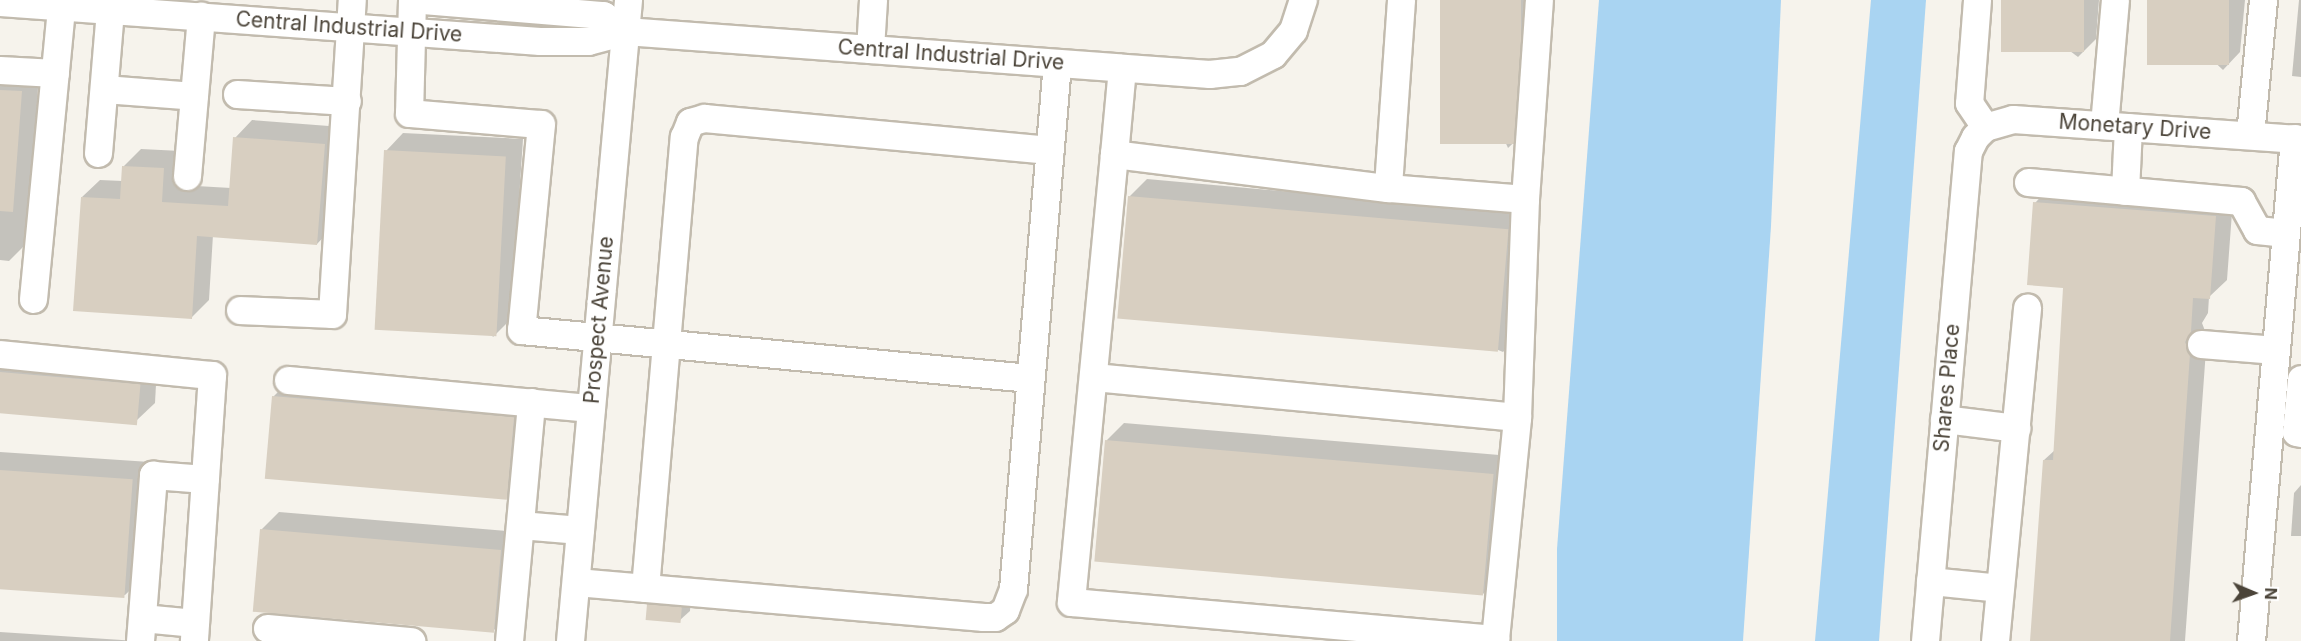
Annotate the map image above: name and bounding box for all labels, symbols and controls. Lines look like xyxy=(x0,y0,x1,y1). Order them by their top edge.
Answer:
street label: Central Industrial Drive xyxy=(235,7,463,47)
street label: Central Industrial Drive xyxy=(837,35,1065,75)
street label: Monetary Drive xyxy=(2058,109,2212,145)
street label: Prospect Avenue xyxy=(579,235,619,405)
street label: Shares Place xyxy=(1929,323,1965,453)
north arrow xyxy=(2223,563,2283,623)
text: N xyxy=(2261,587,2281,600)

